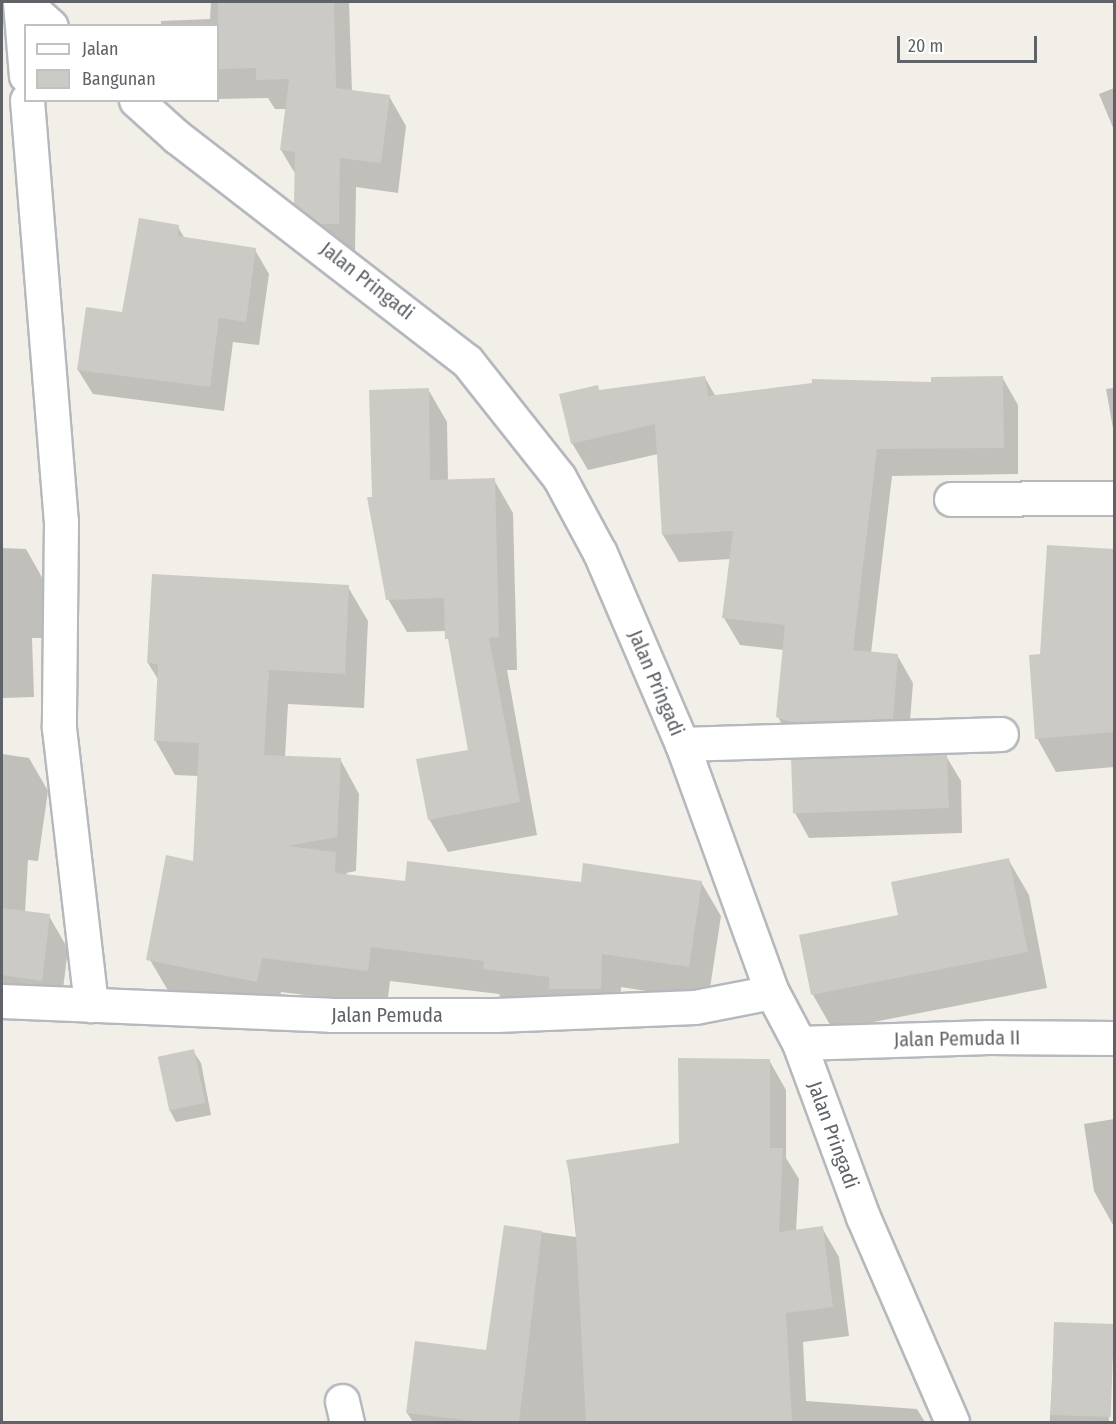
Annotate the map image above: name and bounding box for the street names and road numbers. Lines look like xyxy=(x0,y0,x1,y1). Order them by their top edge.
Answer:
street label: Jalan Pringadi xyxy=(315,237,419,325)
street label: Jalan Pringadi xyxy=(623,627,689,739)
street label: Jalan Pemuda xyxy=(331,1003,443,1027)
street label: Jalan Pemuda II xyxy=(894,1026,1020,1052)
street label: Jalan Pringadi xyxy=(802,1078,864,1192)

